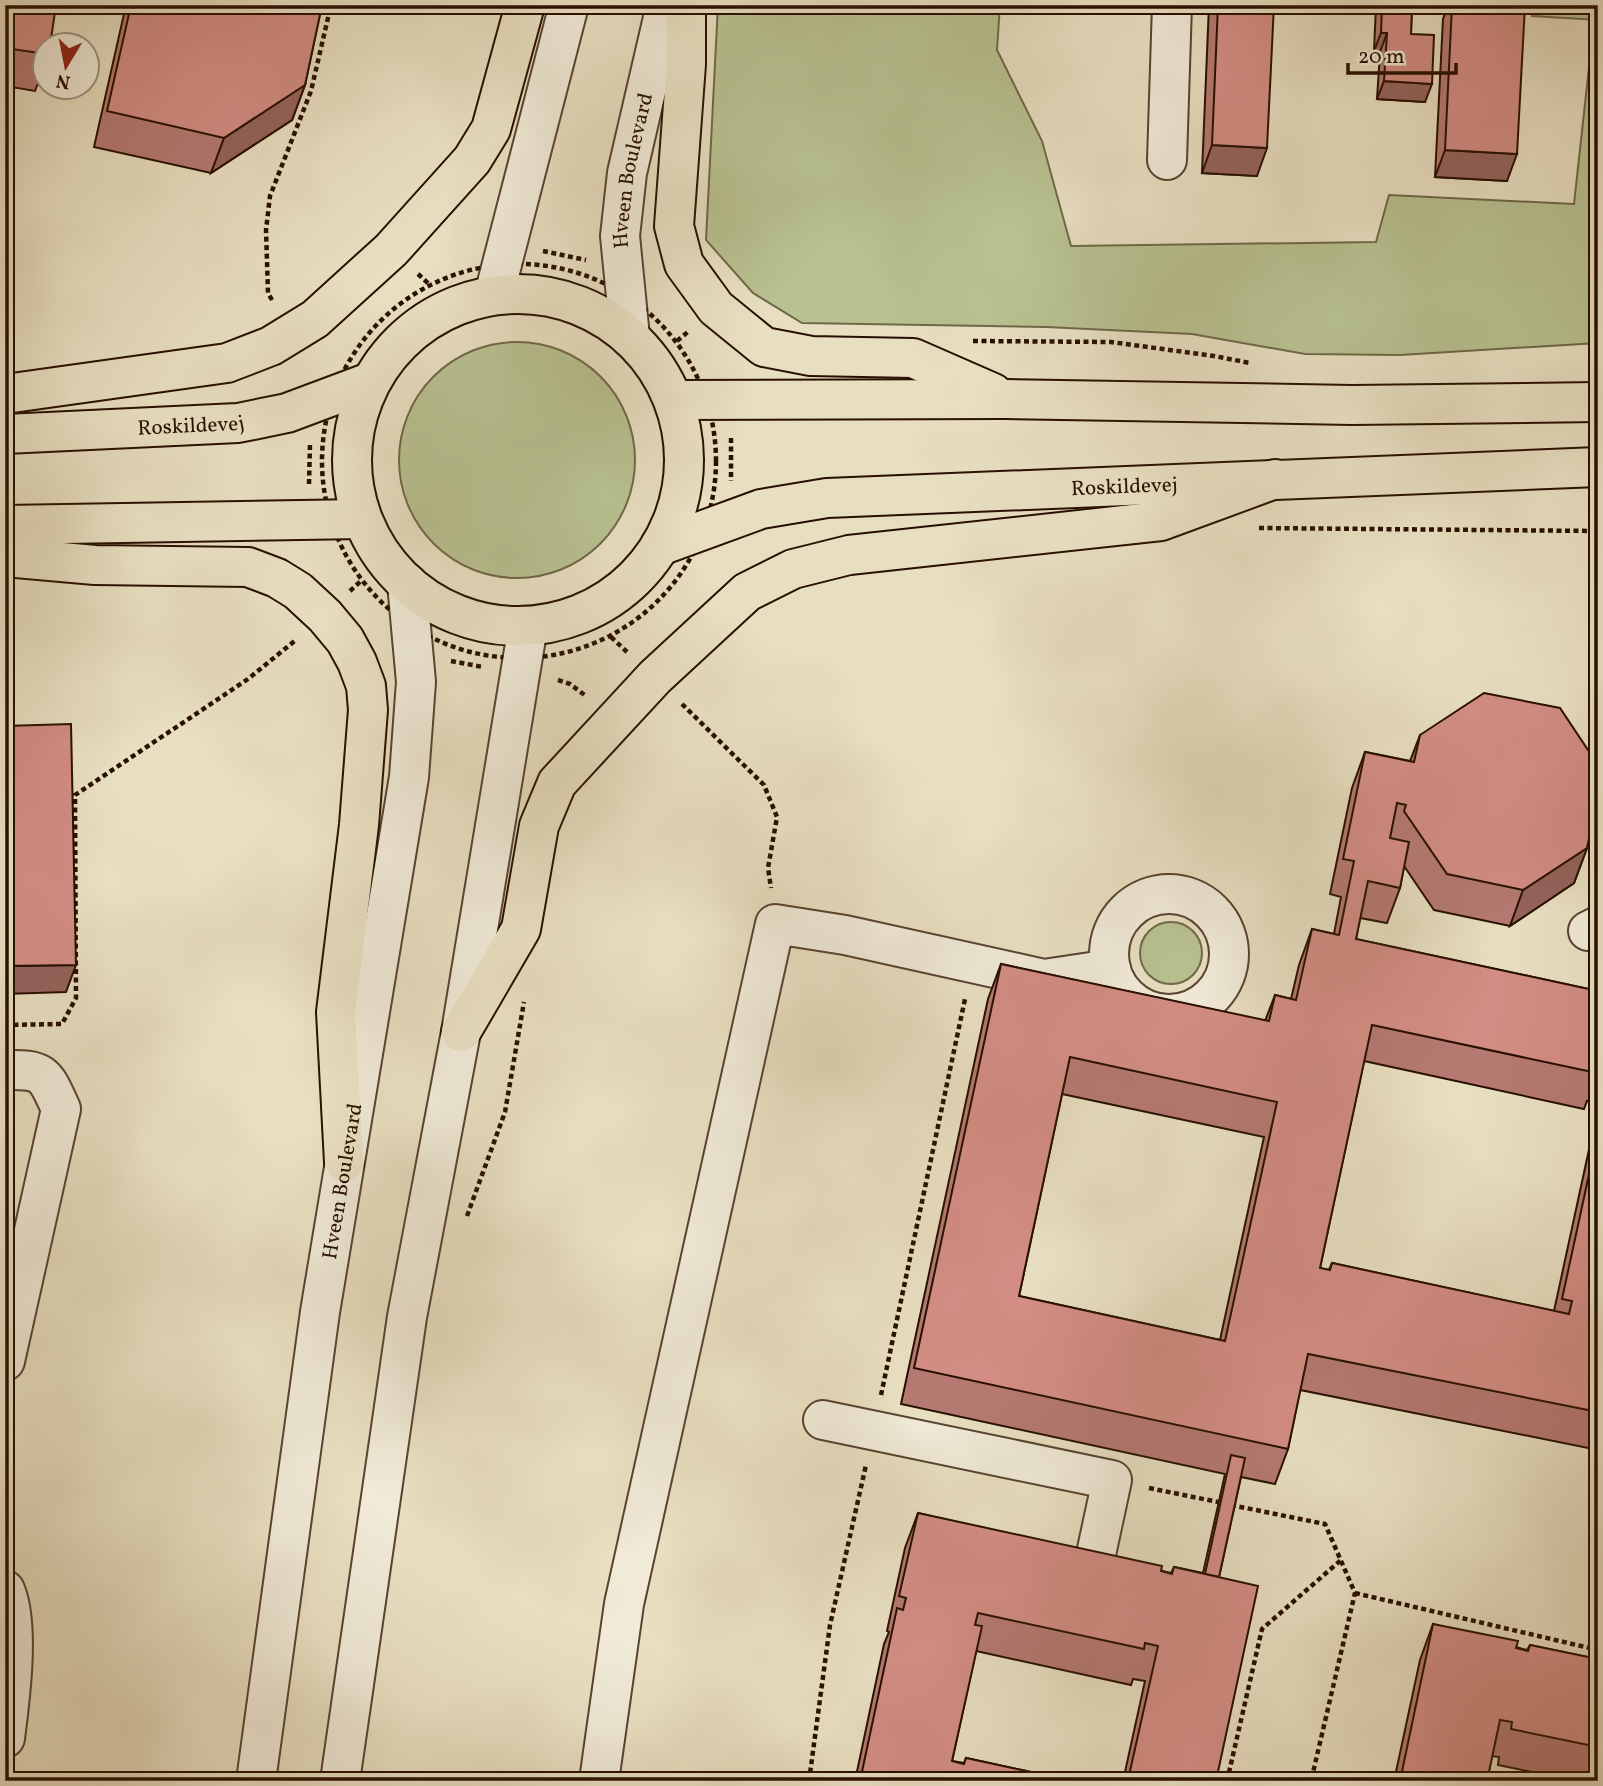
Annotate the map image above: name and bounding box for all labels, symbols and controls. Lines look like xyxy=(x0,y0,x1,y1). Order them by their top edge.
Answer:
north arrow xyxy=(32,32,102,102)
scale bar xyxy=(1348,32,1456,76)
text: 20 m xyxy=(1358,43,1404,72)
text: N xyxy=(54,67,72,95)
street label: Hveen Boulevard xyxy=(607,90,661,250)
street label: Roskildevej xyxy=(137,409,247,444)
street label: Roskildevej xyxy=(1070,471,1178,504)
street label: Hveen Boulevard xyxy=(316,1101,371,1262)

